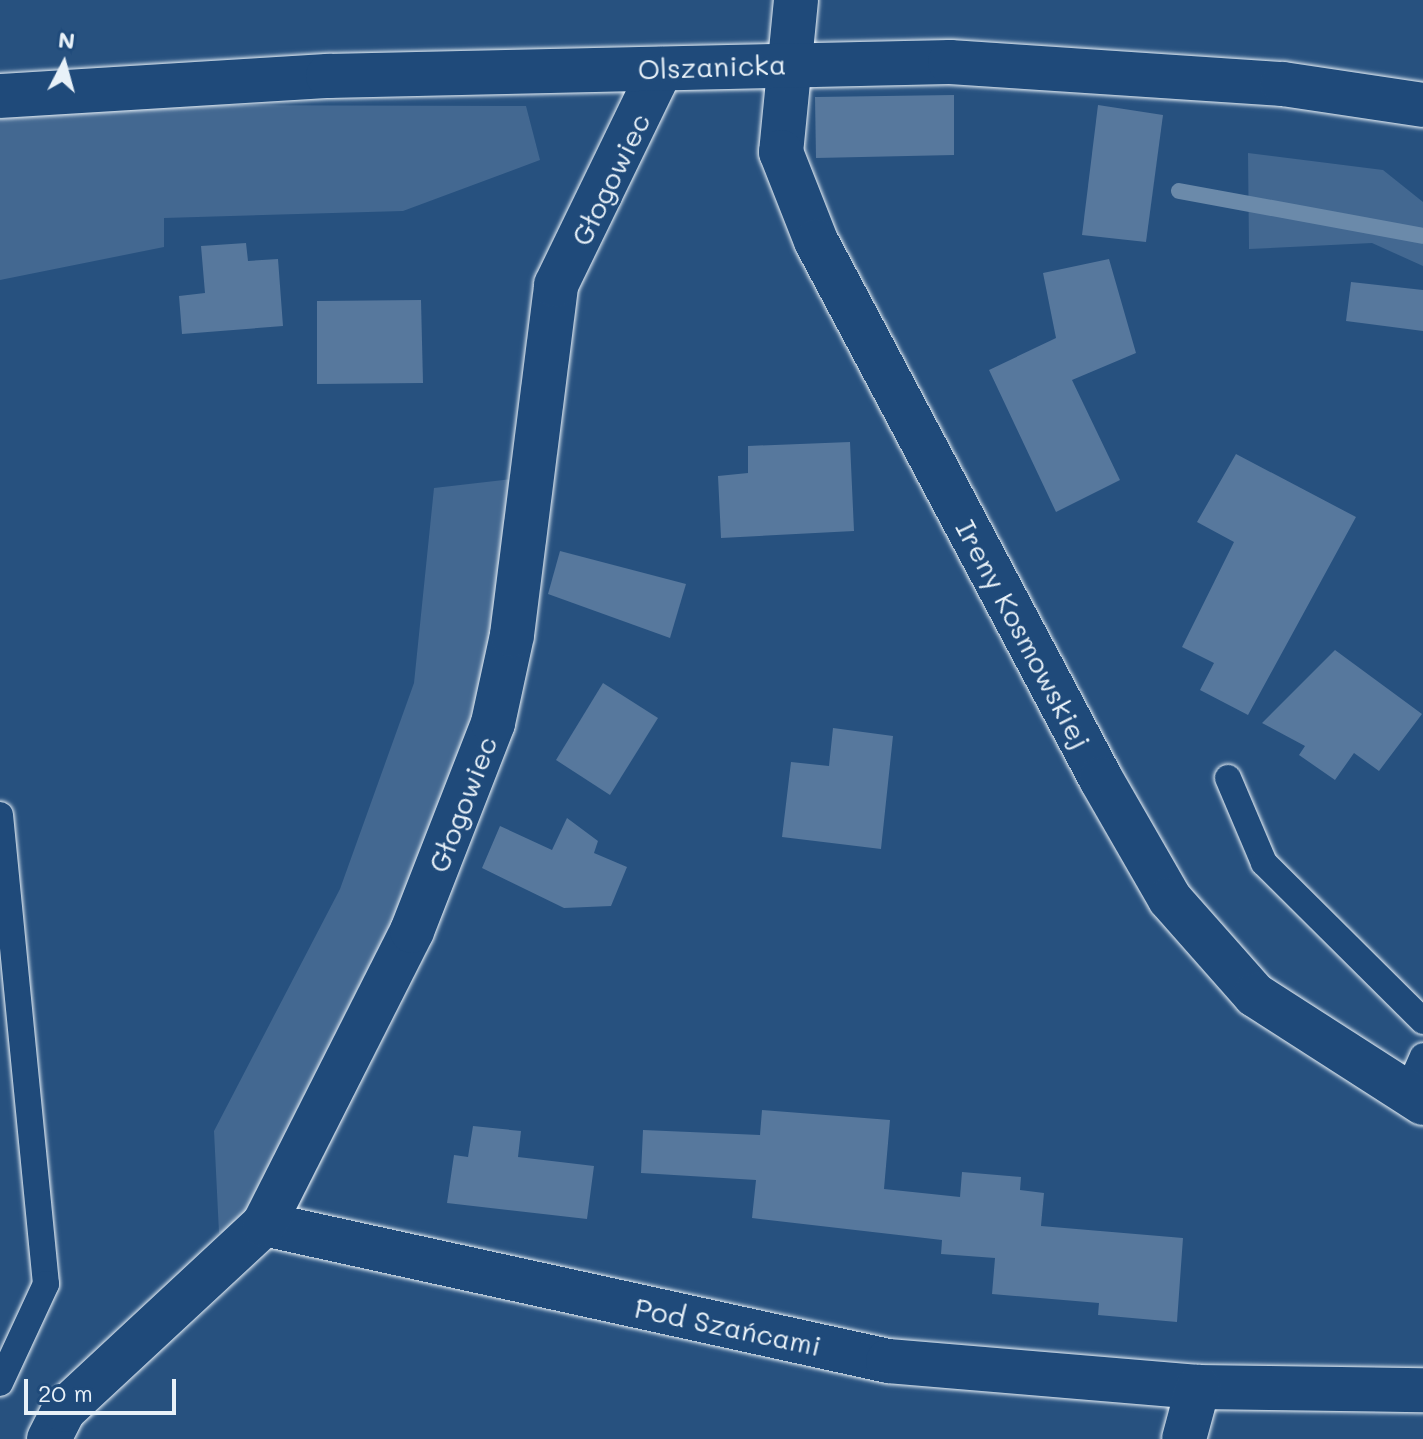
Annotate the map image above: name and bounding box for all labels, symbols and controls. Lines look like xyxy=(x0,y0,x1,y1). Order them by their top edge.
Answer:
north arrow xyxy=(24,24,104,104)
text: N xyxy=(57,24,76,55)
street label: Olszanicka xyxy=(637,47,787,85)
street label: Głogowiec xyxy=(564,107,656,251)
street label: Ireny Kosmowskiej xyxy=(949,514,1099,754)
street label: Głogowiec xyxy=(421,731,503,877)
street label: Pod Szańcami xyxy=(632,1290,824,1362)
scale bar xyxy=(28,1363,180,1413)
text: 20 m xyxy=(38,1377,93,1408)

